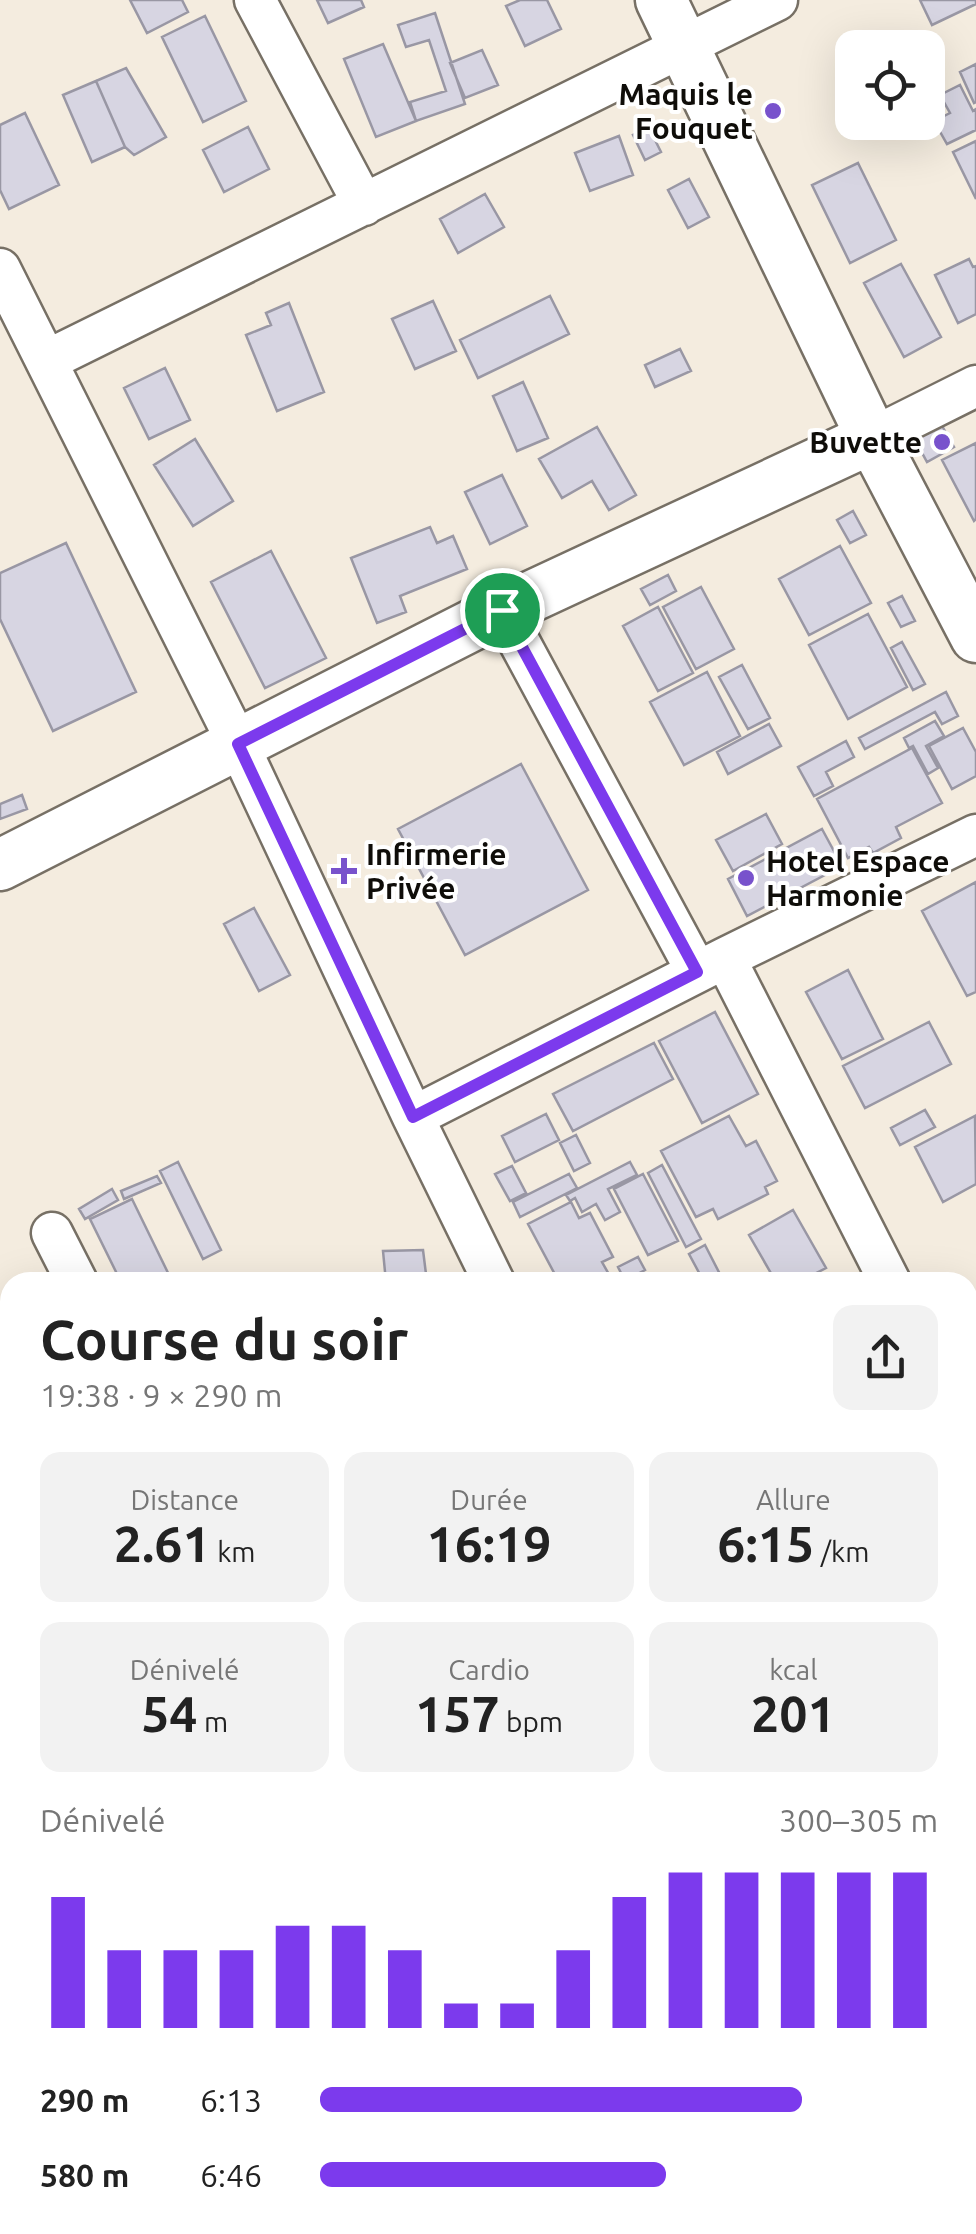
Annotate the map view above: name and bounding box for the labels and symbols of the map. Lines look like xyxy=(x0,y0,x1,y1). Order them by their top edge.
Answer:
place label: Maquis le Fouquet xyxy=(619,77,753,145)
marker: Maquis le Fouquet xyxy=(762,100,784,122)
place label: Buvette xyxy=(809,425,922,459)
marker: Buvette xyxy=(931,431,953,453)
pin xyxy=(460,568,545,653)
place label: Infirmerie Privée xyxy=(366,837,507,905)
place label: Hotel Espace Harmonie xyxy=(766,844,949,912)
marker: Infirmerie Privée xyxy=(331,858,357,884)
marker: Hotel Espace Harmonie xyxy=(735,867,757,889)

